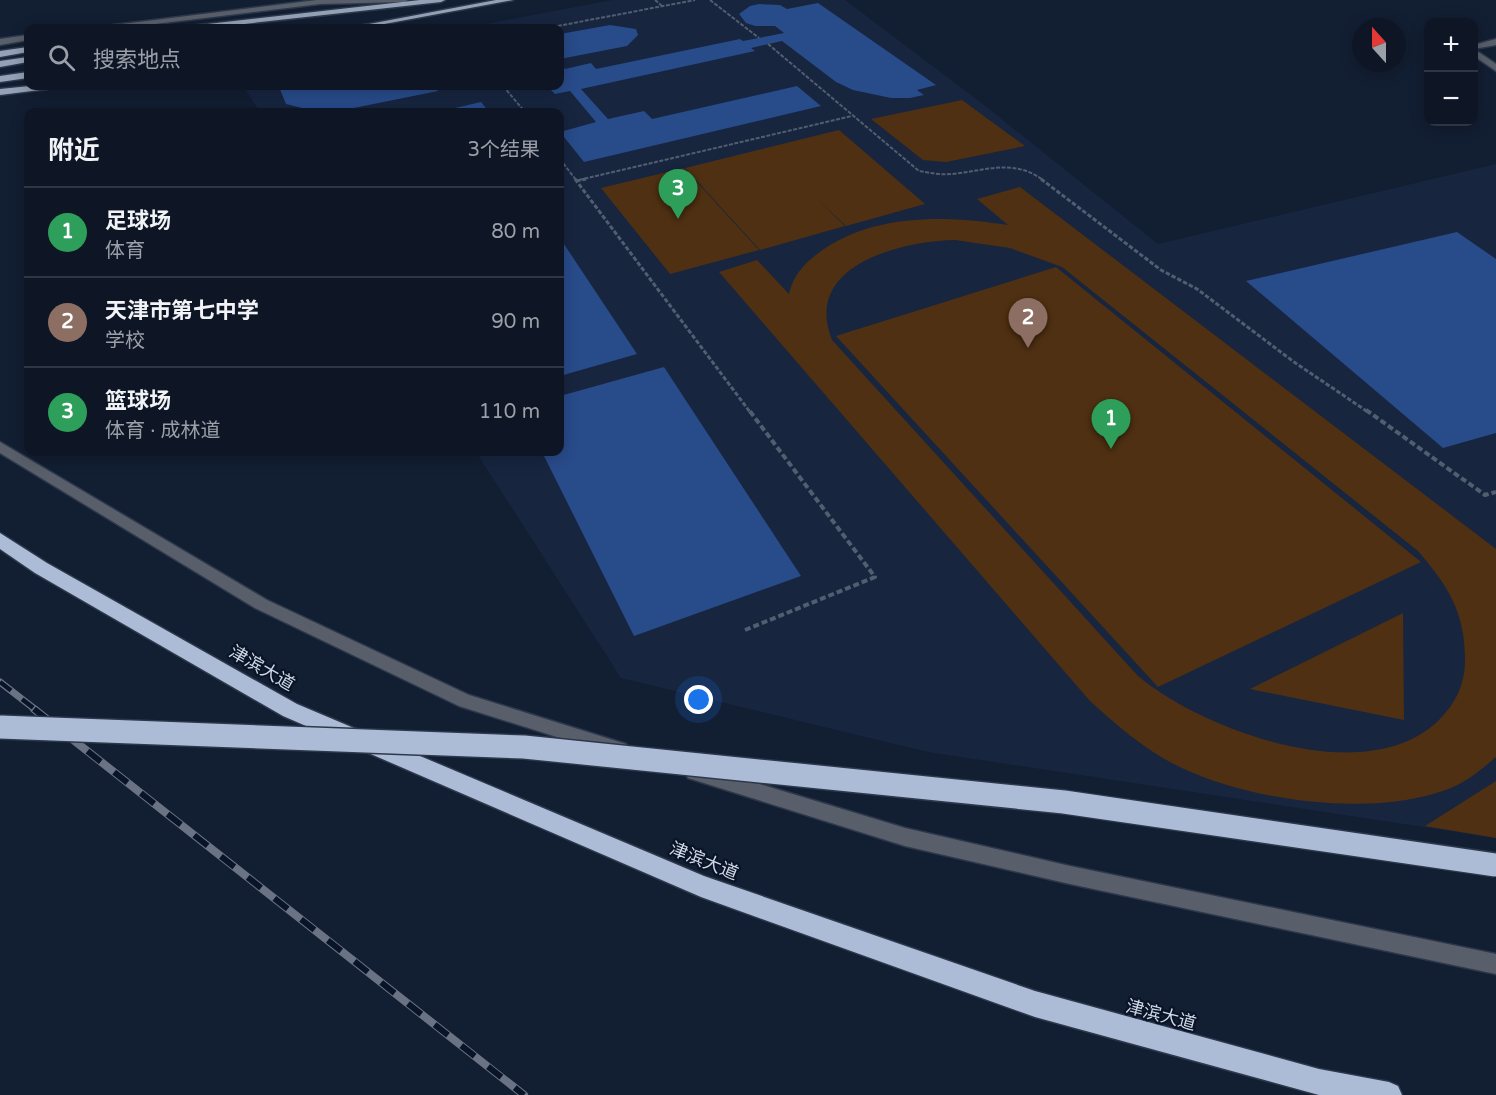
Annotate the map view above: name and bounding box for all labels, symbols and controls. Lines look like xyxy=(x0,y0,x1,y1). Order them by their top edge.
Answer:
north arrow xyxy=(1352,18,1406,72)
map controls xyxy=(1424,18,1478,126)
button: + xyxy=(1424,18,1478,72)
search box xyxy=(24,24,564,90)
icon: search xyxy=(45,41,78,74)
text: 搜索地点 xyxy=(93,47,181,73)
button: − xyxy=(1424,72,1478,126)
text: 附近 xyxy=(48,135,100,166)
text: 3个结果 xyxy=(467,138,540,162)
pin: 3 xyxy=(658,170,698,219)
text: 足球场 xyxy=(105,208,171,234)
text: 1 xyxy=(61,220,74,244)
text: 80 m xyxy=(491,220,540,244)
text: 体育 xyxy=(105,239,145,263)
text: 天津市第七中学 xyxy=(105,298,259,324)
pin: 2 xyxy=(1008,298,1048,348)
text: 2 xyxy=(61,310,74,334)
text: 90 m xyxy=(491,310,540,334)
text: 学校 xyxy=(105,329,145,353)
text: 篮球场 xyxy=(105,388,171,414)
text: 3 xyxy=(61,400,74,424)
text: 110 m xyxy=(479,400,540,424)
pin: 1 xyxy=(1092,400,1130,449)
text: 体育 · 成林道 xyxy=(105,419,221,443)
street label: 津滨大道 xyxy=(225,640,299,696)
your location xyxy=(684,685,713,714)
street label: 津滨大道 xyxy=(667,837,741,885)
street label: 津滨大道 xyxy=(1123,995,1199,1035)

